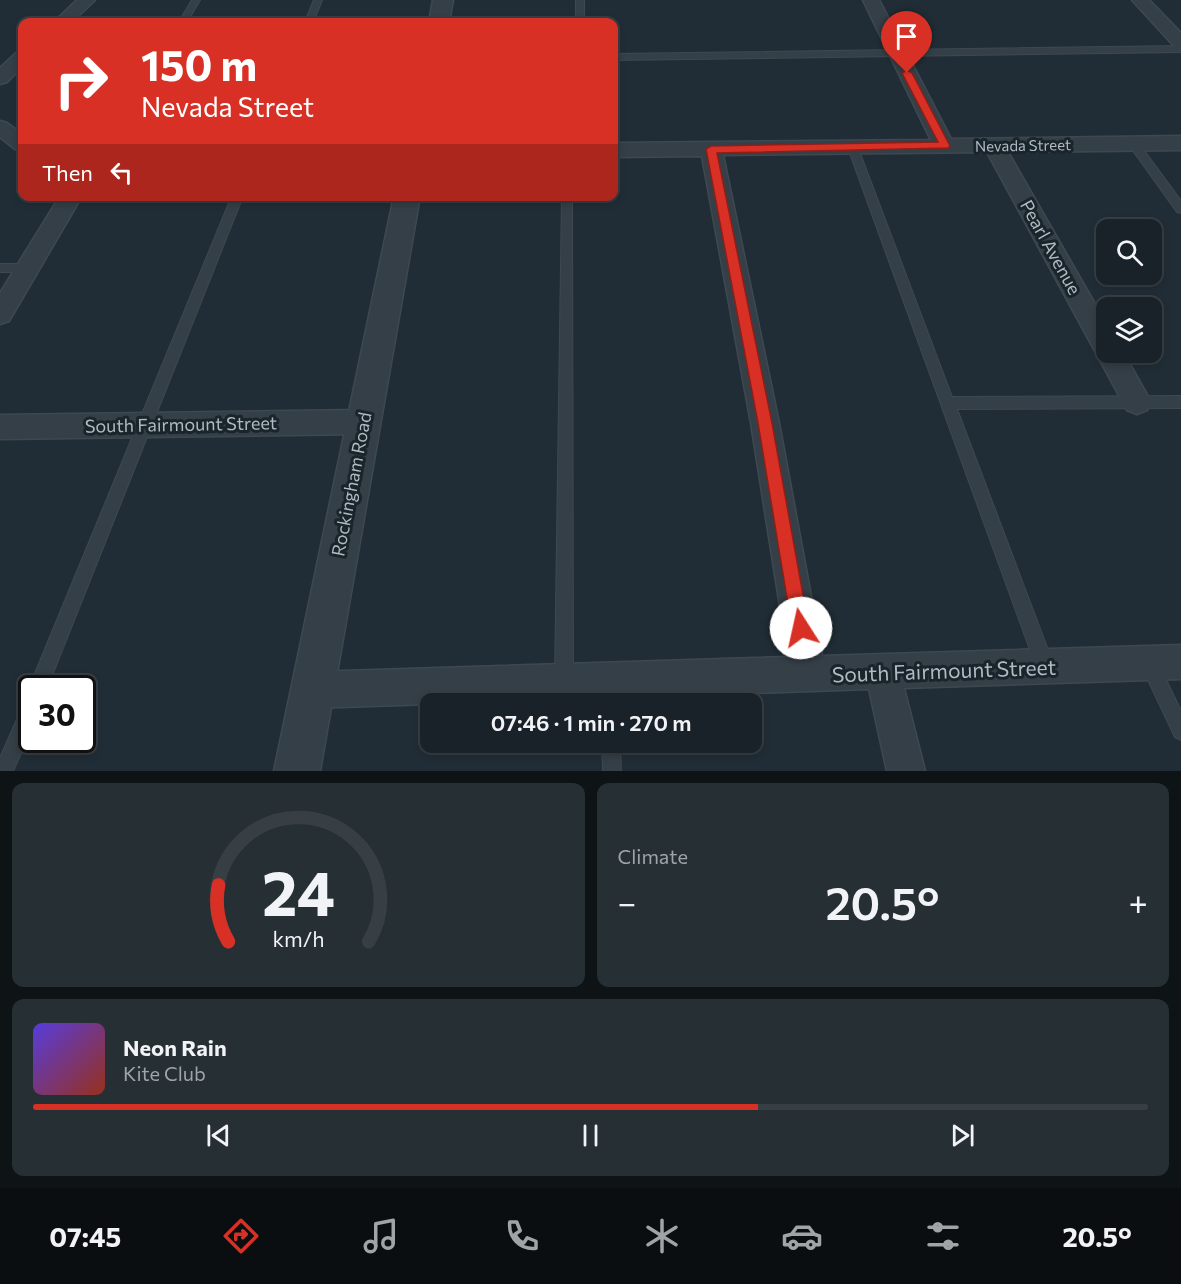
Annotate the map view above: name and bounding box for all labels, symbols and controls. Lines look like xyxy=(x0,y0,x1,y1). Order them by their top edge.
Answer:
pin xyxy=(881,11,932,73)
icon: arrive xyxy=(890,20,923,53)
text: 150 m xyxy=(141,38,257,90)
icon: right xyxy=(42,42,120,120)
text: Nevada Street xyxy=(141,90,314,123)
street label: Nevada Street xyxy=(975,135,1071,155)
icon: left xyxy=(105,156,138,189)
text: Then xyxy=(42,159,93,186)
street label: Pearl Avenue xyxy=(1016,196,1086,298)
map controls xyxy=(1096,219,1162,363)
button: search xyxy=(1096,219,1162,285)
button: layers xyxy=(1096,297,1162,363)
street label: Rockingham Road xyxy=(326,410,376,558)
street label: South Fairmount Street xyxy=(85,411,277,437)
position arrow xyxy=(769,596,833,660)
street label: South Fairmount Street xyxy=(831,654,1057,686)
speed limit sign: 30 xyxy=(18,675,96,753)
text: 07:46 · 1 min · 270 m xyxy=(491,709,691,736)
text: Climate xyxy=(618,844,688,868)
text: 24 xyxy=(262,853,335,929)
text: 20.5° xyxy=(825,874,939,929)
text: − xyxy=(618,881,636,922)
text: + xyxy=(1129,881,1148,922)
text: km/h xyxy=(272,925,324,951)
text: Neon Rain xyxy=(123,1034,227,1061)
text: Kite Club xyxy=(123,1061,206,1085)
icon: previous xyxy=(202,1119,235,1152)
icon: pause xyxy=(574,1119,607,1152)
icon: next xyxy=(946,1119,979,1152)
icon: directions xyxy=(220,1215,262,1257)
icon: music xyxy=(360,1215,402,1257)
icon: phone xyxy=(501,1215,543,1257)
icon: climate xyxy=(641,1215,683,1257)
icon: car xyxy=(781,1215,823,1257)
icon: filters xyxy=(922,1215,964,1257)
text: 07:45 xyxy=(49,1220,121,1253)
text: 20.5° xyxy=(1062,1220,1132,1253)

